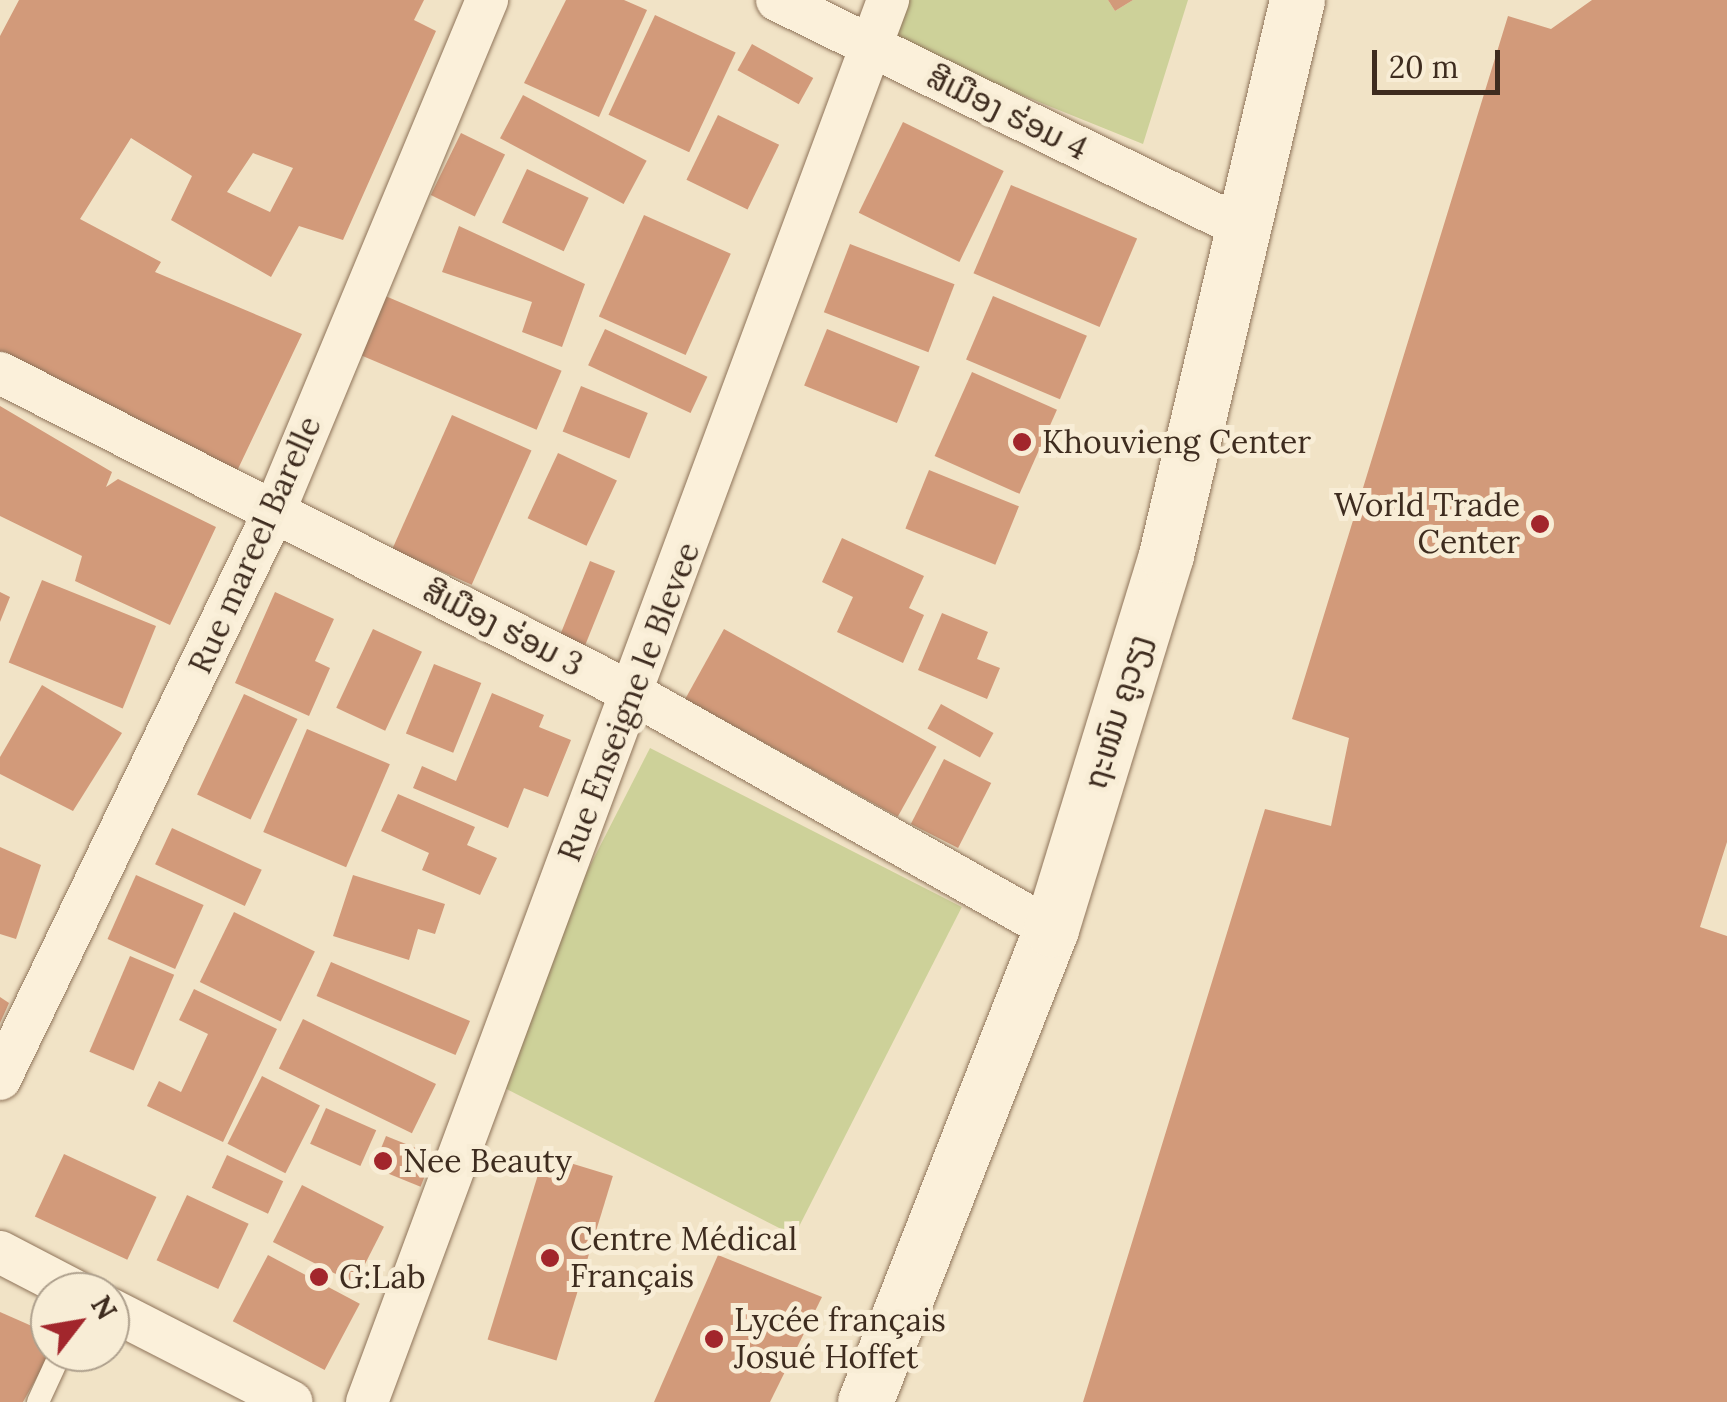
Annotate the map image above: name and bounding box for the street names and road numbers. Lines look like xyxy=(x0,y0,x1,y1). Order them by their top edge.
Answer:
street label: ສີເມືອງ ຮ່ອມ 4 xyxy=(920,58,1094,168)
street label: Rue mareel Barelle xyxy=(181,410,329,680)
street label: Rue Enseigne le Blevee xyxy=(550,537,708,867)
street label: ສີເມືອງ ຮ່ອມ 3 xyxy=(417,571,589,685)
street label: ຖະໜົນ ຄູວຽງ xyxy=(1076,630,1160,794)

